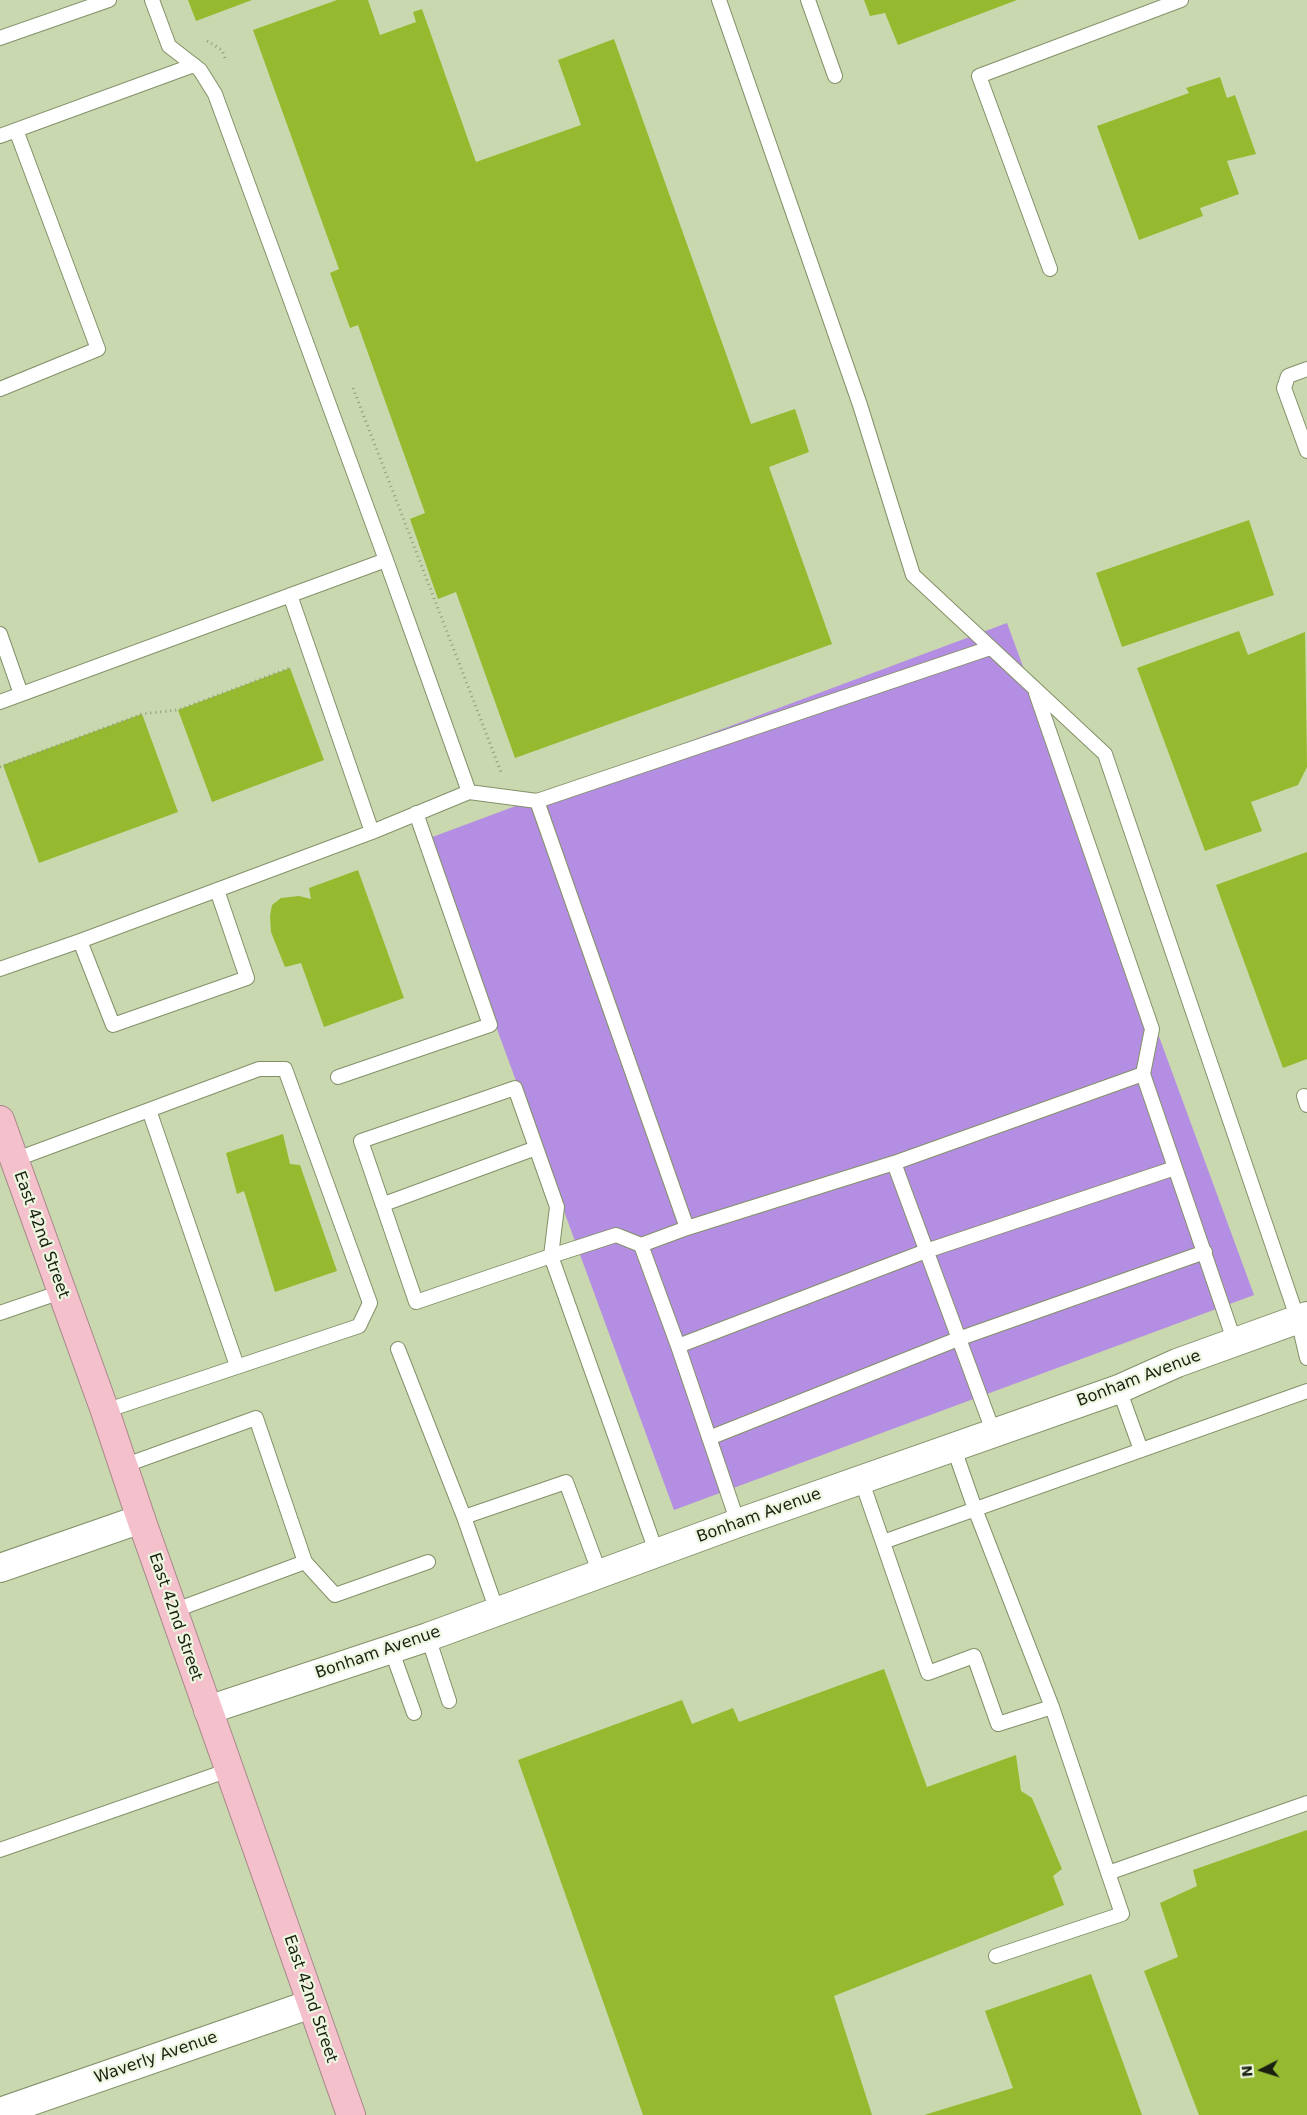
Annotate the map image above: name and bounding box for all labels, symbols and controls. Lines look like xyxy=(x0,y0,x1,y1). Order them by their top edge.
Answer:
street label: East 42nd Street xyxy=(9,1169,73,1301)
street label: Bonham Avenue xyxy=(1074,1347,1204,1411)
street label: Bonham Avenue xyxy=(694,1485,824,1547)
street label: East 42nd Street xyxy=(144,1551,206,1683)
street label: Bonham Avenue xyxy=(313,1623,443,1683)
street label: East 42nd Street xyxy=(279,1933,341,2065)
street label: Waverly Avenue xyxy=(92,2028,220,2088)
north arrow xyxy=(1237,2045,1287,2095)
text: N xyxy=(1239,2065,1256,2078)

